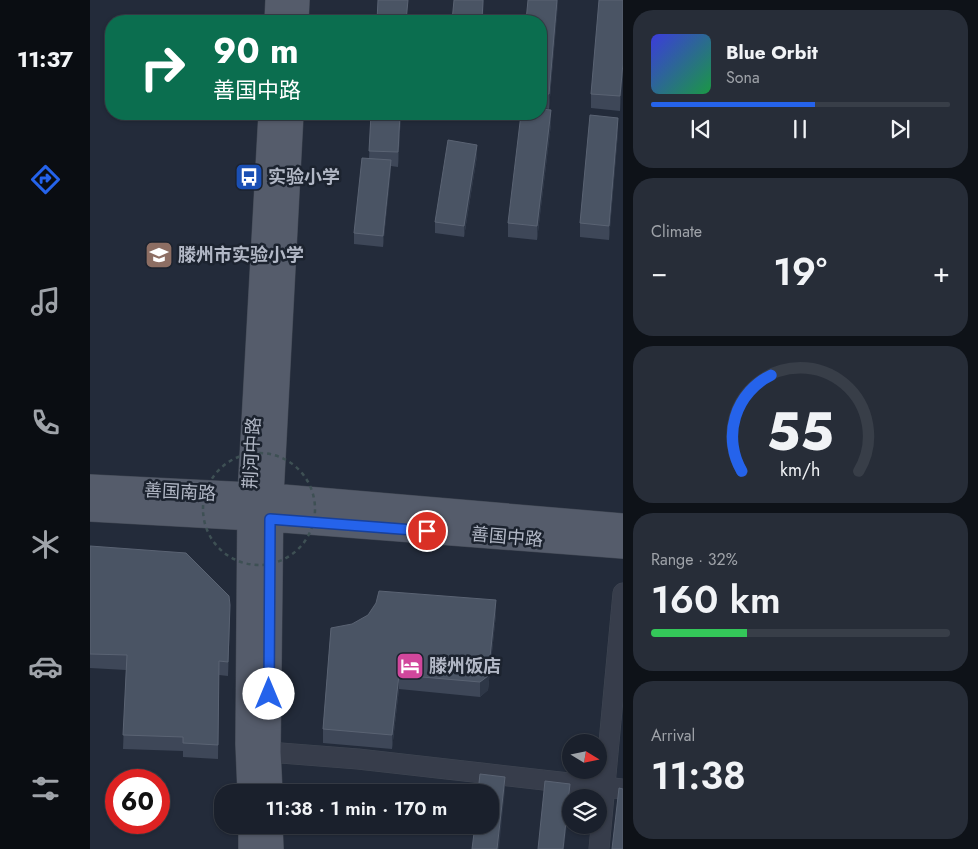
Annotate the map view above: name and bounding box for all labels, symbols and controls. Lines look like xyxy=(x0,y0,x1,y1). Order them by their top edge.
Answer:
text: 90 m xyxy=(213,26,299,76)
icon: right xyxy=(130,35,195,100)
text: Blue Orbit xyxy=(726,39,818,66)
text: 11:37 xyxy=(17,43,73,75)
text: Sona xyxy=(726,66,760,89)
text: 善国中路 xyxy=(213,74,301,106)
icon: previous xyxy=(687,115,715,143)
icon: pause xyxy=(786,115,814,143)
icon: next xyxy=(886,115,914,143)
icon: directions xyxy=(28,162,63,197)
bus stop icon: 实验小学 xyxy=(234,162,264,192)
place label: 实验小学 xyxy=(268,164,340,190)
text: Climate xyxy=(651,220,702,243)
school or university icon: 滕州市实验小学 xyxy=(144,240,174,270)
place label: 滕州市实验小学 xyxy=(178,242,304,268)
text: 19° xyxy=(773,244,827,299)
text: − xyxy=(651,252,668,293)
text: + xyxy=(933,252,950,293)
icon: music xyxy=(28,284,63,319)
text: 55 xyxy=(767,394,834,470)
icon: phone xyxy=(28,405,63,440)
street label: 荆河中路 xyxy=(237,416,267,490)
text: km/h xyxy=(780,457,821,483)
street label: 善国南路 xyxy=(143,477,217,507)
pin xyxy=(406,510,448,552)
icon: arrive xyxy=(413,517,441,545)
street label: 善国中路 xyxy=(470,521,544,553)
icon: climate xyxy=(28,527,63,562)
text: Range · 32% xyxy=(651,548,738,571)
text: 160 km xyxy=(651,572,781,627)
icon: car xyxy=(28,649,63,684)
hotel icon: 滕州饭店 xyxy=(395,651,425,681)
place label: 滕州饭店 xyxy=(429,653,501,679)
position arrow xyxy=(242,667,294,719)
text: Arrival xyxy=(651,724,695,747)
north arrow xyxy=(562,734,608,779)
map controls xyxy=(562,734,607,834)
text: 11:38 xyxy=(651,748,746,803)
speed limit sign: 60 xyxy=(105,769,170,834)
icon: filters xyxy=(28,771,63,806)
button: layers xyxy=(562,789,607,834)
text: 11:38 · 1 min · 170 m xyxy=(266,795,447,822)

